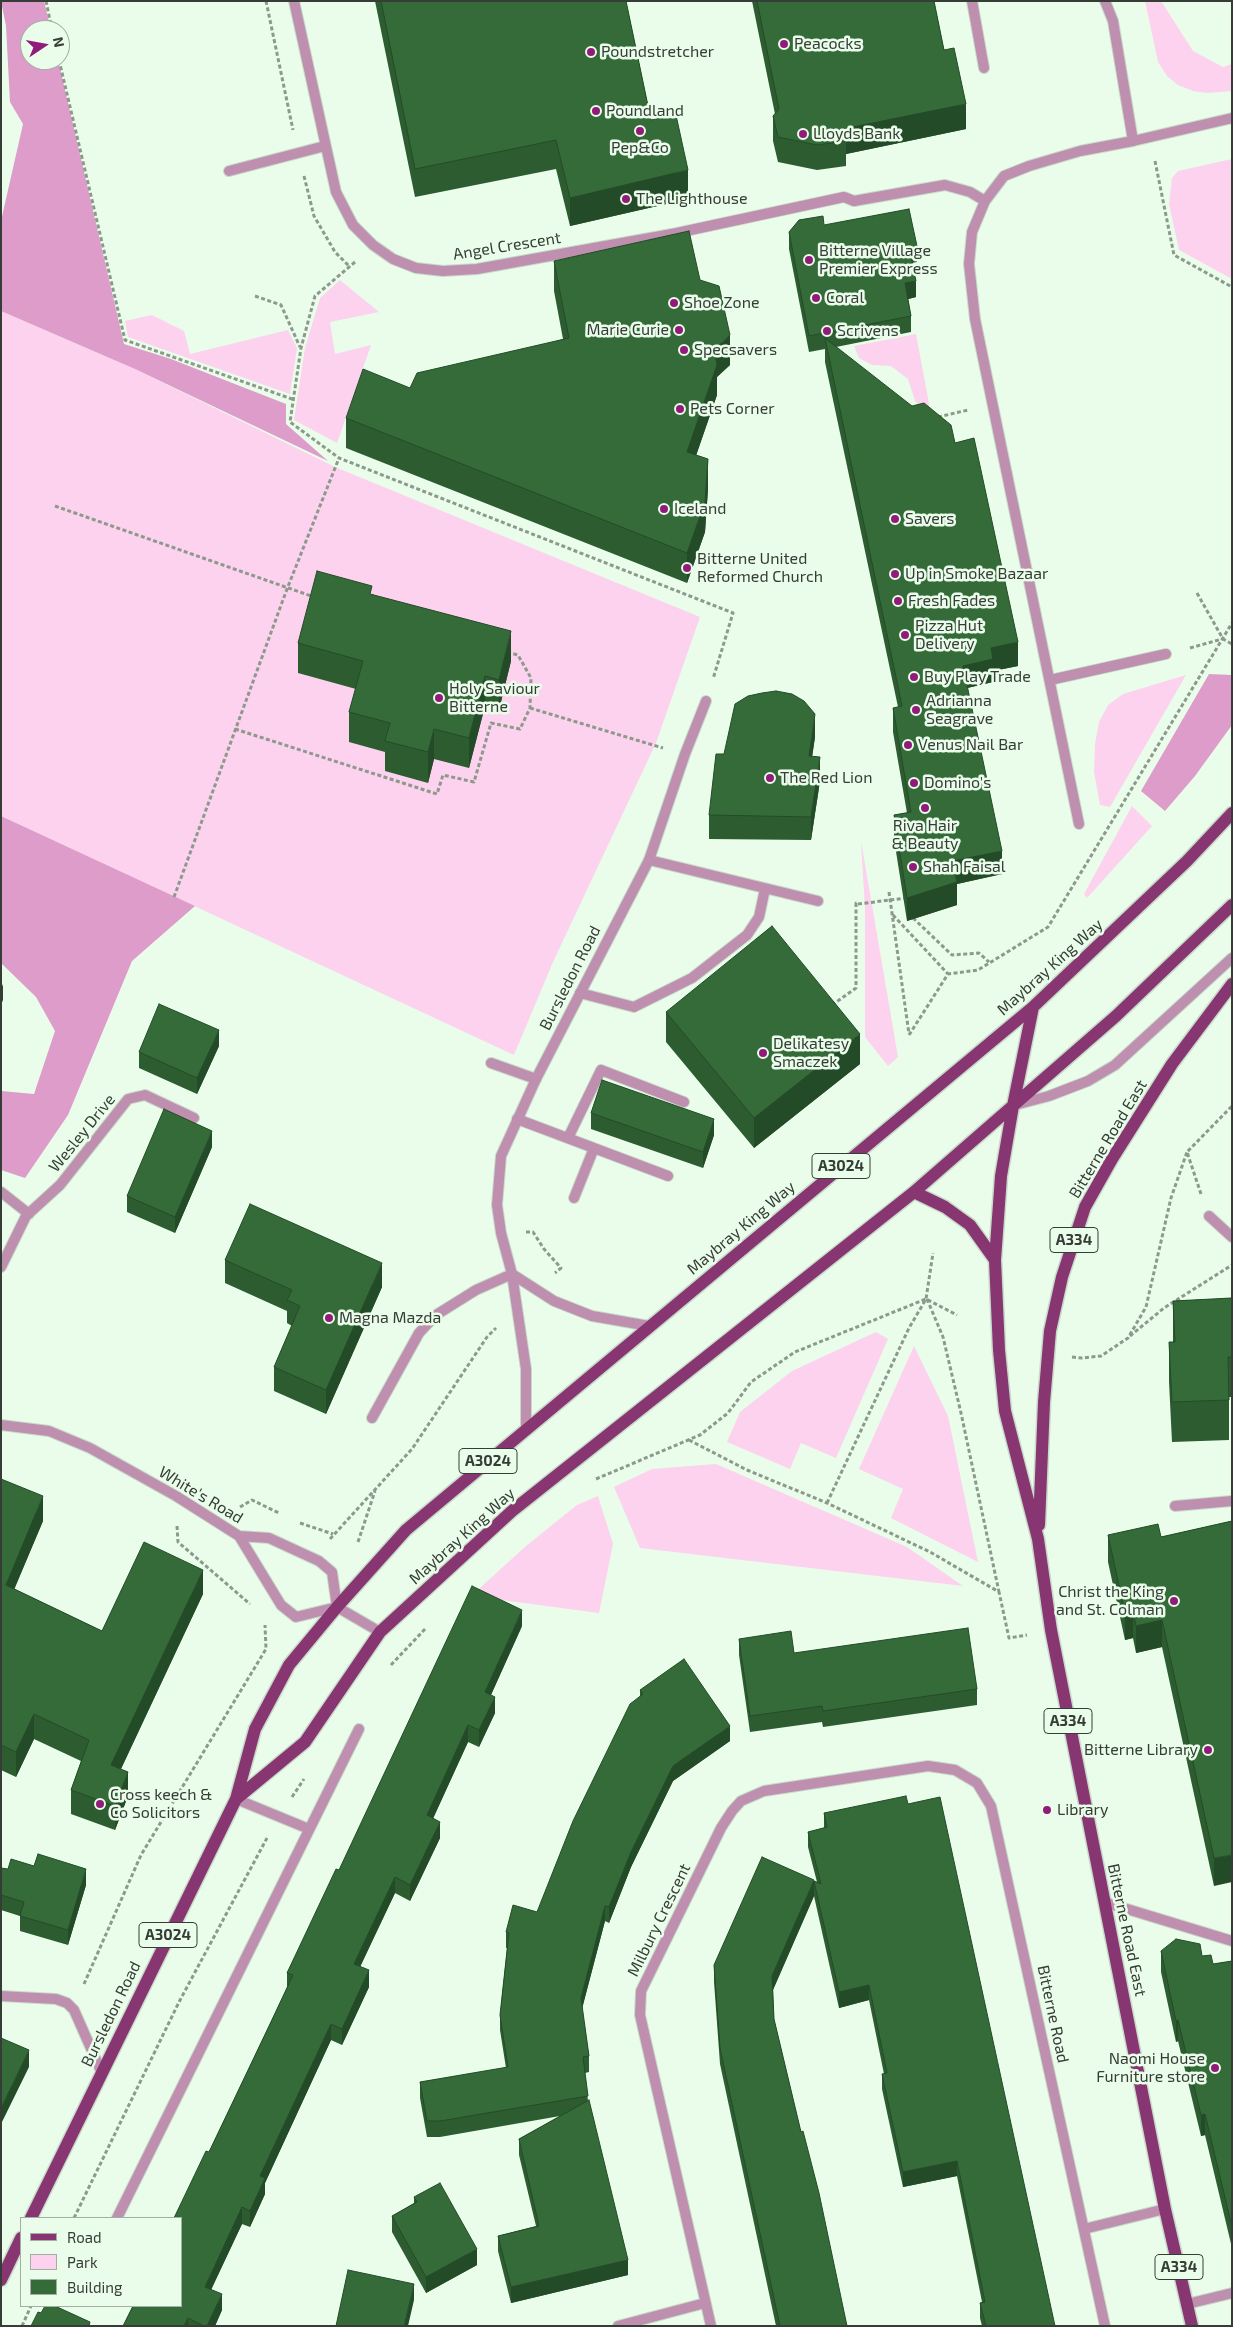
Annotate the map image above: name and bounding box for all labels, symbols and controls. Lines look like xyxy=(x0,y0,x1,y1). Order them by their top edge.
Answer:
north arrow xyxy=(20,20,70,70)
place label: Peacocks xyxy=(794,34,862,54)
text: N xyxy=(50,35,69,49)
marker: Peacocks xyxy=(778,38,790,50)
place label: Poundstretcher xyxy=(601,42,714,62)
marker: Poundstretcher xyxy=(585,46,597,58)
place label: Poundland xyxy=(606,101,684,121)
marker: Poundland xyxy=(590,105,602,117)
place label: Lloyds Bank xyxy=(813,124,900,144)
marker: Pep&Co xyxy=(634,125,646,137)
marker: Lloyds Bank xyxy=(797,128,809,140)
place label: Pep&Co xyxy=(611,138,669,158)
place label: The Lighthouse xyxy=(636,189,747,209)
marker: The Lighthouse xyxy=(620,193,632,205)
street label: Angel Crescent xyxy=(452,228,562,264)
place label: Bitterne Village Premier Express xyxy=(819,241,938,279)
marker: Bitterne Village Premier Express xyxy=(803,254,815,266)
place label: Coral xyxy=(826,288,864,308)
marker: Coral xyxy=(810,292,822,304)
place label: Shoe Zone xyxy=(684,293,760,313)
marker: Shoe Zone xyxy=(668,297,680,309)
place label: Marie Curie xyxy=(586,320,669,340)
place label: Scrivens xyxy=(837,321,899,341)
marker: Marie Curie xyxy=(673,324,685,336)
marker: Scrivens xyxy=(821,325,833,337)
place label: Specsavers xyxy=(694,340,777,360)
marker: Specsavers xyxy=(678,344,690,356)
place label: Pets Corner xyxy=(690,399,775,419)
marker: Pets Corner xyxy=(674,403,686,415)
place label: Iceland xyxy=(674,499,726,519)
marker: Iceland xyxy=(658,503,670,515)
place label: Savers xyxy=(905,509,954,529)
marker: Savers xyxy=(889,513,901,525)
place label: Bitterne United Reformed Church xyxy=(697,549,823,587)
marker: Bitterne United Reformed Church xyxy=(681,562,693,574)
place label: Up in Smoke Bazaar xyxy=(905,564,1048,584)
marker: Up in Smoke Bazaar xyxy=(889,568,901,580)
place label: Fresh Fades xyxy=(908,591,995,611)
marker: Fresh Fades xyxy=(892,595,904,607)
place label: Pizza Hut Delivery xyxy=(915,616,983,654)
marker: Pizza Hut Delivery xyxy=(899,629,911,641)
place label: Buy Play Trade xyxy=(924,667,1031,687)
marker: Buy Play Trade xyxy=(908,671,920,683)
place label: Holy Saviour Bitterne xyxy=(449,679,540,717)
place label: Adrianna Seagrave xyxy=(926,691,993,729)
marker: Holy Saviour Bitterne xyxy=(433,692,445,704)
marker: Adrianna Seagrave xyxy=(910,704,922,716)
place label: Venus Nail Bar xyxy=(918,735,1023,755)
marker: Venus Nail Bar xyxy=(902,739,914,751)
place label: The Red Lion xyxy=(780,768,872,788)
marker: The Red Lion xyxy=(764,772,776,784)
place label: Domino's xyxy=(924,773,991,793)
marker: Domino's xyxy=(908,777,920,789)
marker: Riva Hair & Beauty xyxy=(919,802,931,814)
place label: Riva Hair & Beauty xyxy=(892,816,958,854)
place label: Shah Faisal xyxy=(923,857,1006,877)
marker: Shah Faisal xyxy=(907,861,919,873)
street label: Maybray King Way xyxy=(993,915,1107,1019)
street label: Bursledon Road xyxy=(535,922,605,1034)
place label: Delikatesy Smaczek xyxy=(773,1034,849,1072)
marker: Delikatesy Smaczek xyxy=(757,1047,769,1059)
street label: Bitterne Road East xyxy=(1065,1076,1151,1202)
street label: Wesley Drive xyxy=(45,1090,119,1176)
road number: A3024 xyxy=(812,1154,870,1178)
street label: Maybray King Way xyxy=(683,1177,799,1279)
road number: A334 xyxy=(1050,1228,1098,1252)
place label: Magna Mazda xyxy=(339,1308,441,1328)
marker: Magna Mazda xyxy=(323,1312,335,1324)
road number: A3024 xyxy=(459,1448,517,1474)
street label: White's Road xyxy=(155,1462,247,1528)
street label: Maybray King Way xyxy=(405,1484,519,1588)
place label: Christ the King and St. Colman xyxy=(1056,1582,1164,1620)
marker: Christ the King and St. Colman xyxy=(1168,1595,1180,1607)
road number: A334 xyxy=(1044,1708,1092,1734)
place label: Bitterne Library xyxy=(1084,1740,1198,1760)
marker: Bitterne Library xyxy=(1202,1744,1214,1756)
place label: Cross keech & Co Solicitors xyxy=(110,1785,212,1823)
marker: Cross keech & Co Solicitors xyxy=(94,1798,106,1810)
place label: Library xyxy=(1057,1800,1108,1820)
marker: Library xyxy=(1041,1804,1053,1816)
street label: Milbury Crescent xyxy=(623,1860,695,1980)
street label: Bitterne Road East xyxy=(1104,1862,1150,1998)
road number: A3024 xyxy=(139,1922,197,1948)
street label: Bursledon Road xyxy=(77,1958,145,2070)
street label: Bitterne Road xyxy=(1033,1963,1073,2065)
place label: Naomi House Furniture store xyxy=(1096,2049,1205,2087)
marker: Naomi House Furniture store xyxy=(1209,2062,1221,2074)
legend xyxy=(20,2217,182,2307)
text: Road xyxy=(67,2228,102,2246)
text: Park xyxy=(67,2253,98,2271)
road number: A334 xyxy=(1155,2254,1203,2280)
text: Building xyxy=(67,2278,122,2296)

